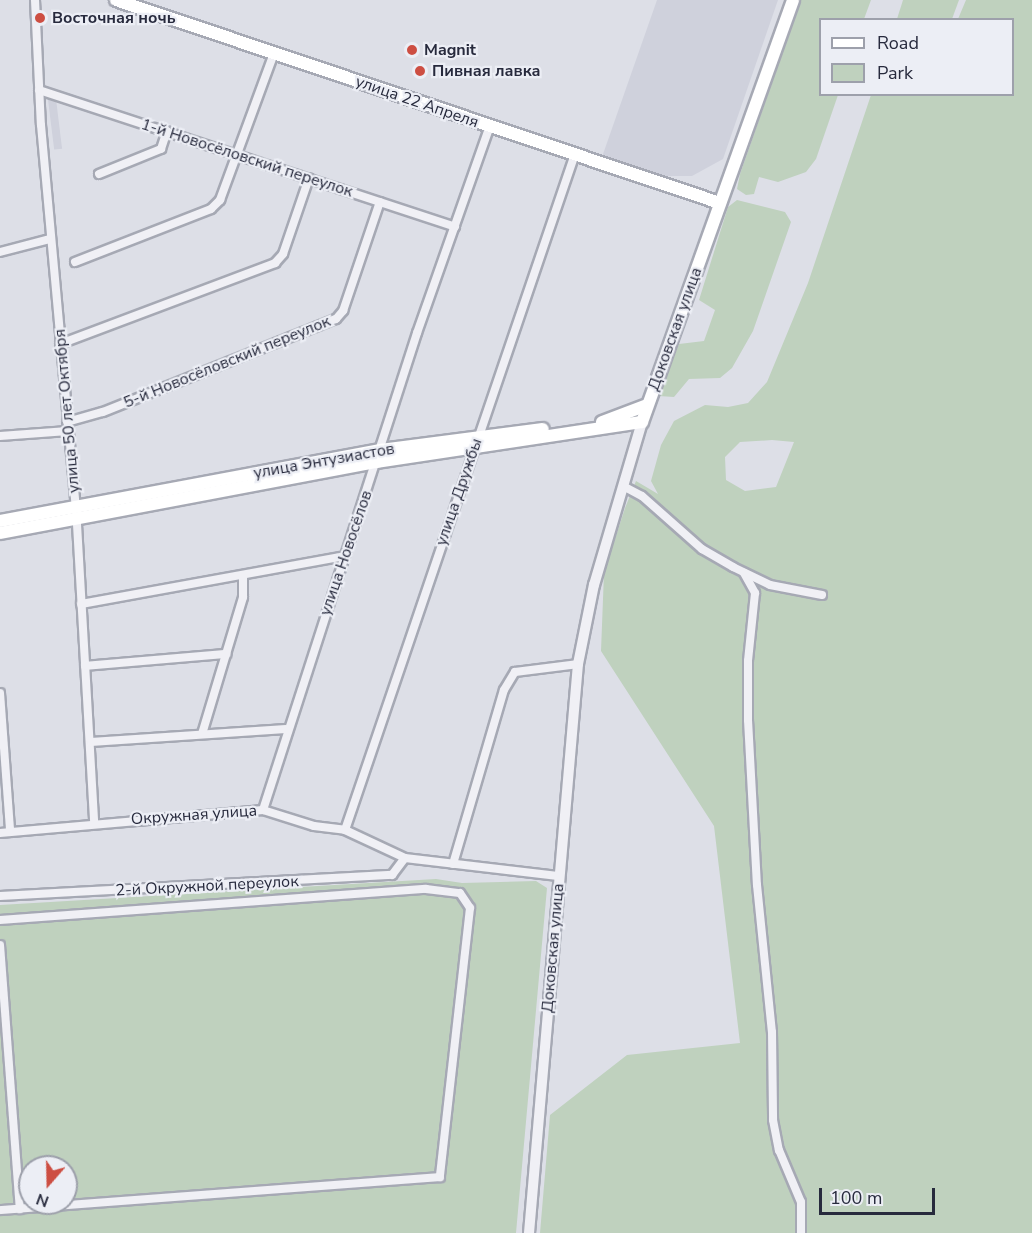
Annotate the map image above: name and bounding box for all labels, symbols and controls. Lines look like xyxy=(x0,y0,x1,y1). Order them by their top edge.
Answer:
place label: Восточная ночь xyxy=(52,8,176,28)
marker: Восточная ночь xyxy=(33,11,47,25)
legend xyxy=(819,18,1014,96)
text: Road xyxy=(877,31,919,55)
place label: Magnit xyxy=(424,40,476,60)
marker: Magnit xyxy=(405,43,419,57)
place label: Пивная лавка xyxy=(432,61,541,81)
text: Park xyxy=(877,61,913,85)
marker: Пивная лавка xyxy=(413,64,427,78)
street label: улица 22 Апреля xyxy=(353,72,481,132)
street label: 1-й Новосёловский переулок xyxy=(139,115,355,201)
street label: Доковская улица xyxy=(644,265,706,393)
street label: 5-й Новосёловский переулок xyxy=(121,312,333,412)
street label: улица 50 лет Октября xyxy=(50,328,84,494)
street label: улица Дружбы xyxy=(432,436,486,548)
street label: улица Энтузиастов xyxy=(252,439,396,483)
street label: улица Новосёлов xyxy=(316,488,376,618)
street label: Окружная улица xyxy=(130,801,258,829)
street label: 2-й Окружной переулок xyxy=(115,872,299,900)
street label: Доковская улица xyxy=(538,883,568,1013)
north arrow xyxy=(18,1155,78,1215)
scale bar xyxy=(822,1176,938,1214)
text: 100 m xyxy=(830,1186,882,1210)
text: N xyxy=(33,1188,52,1212)

